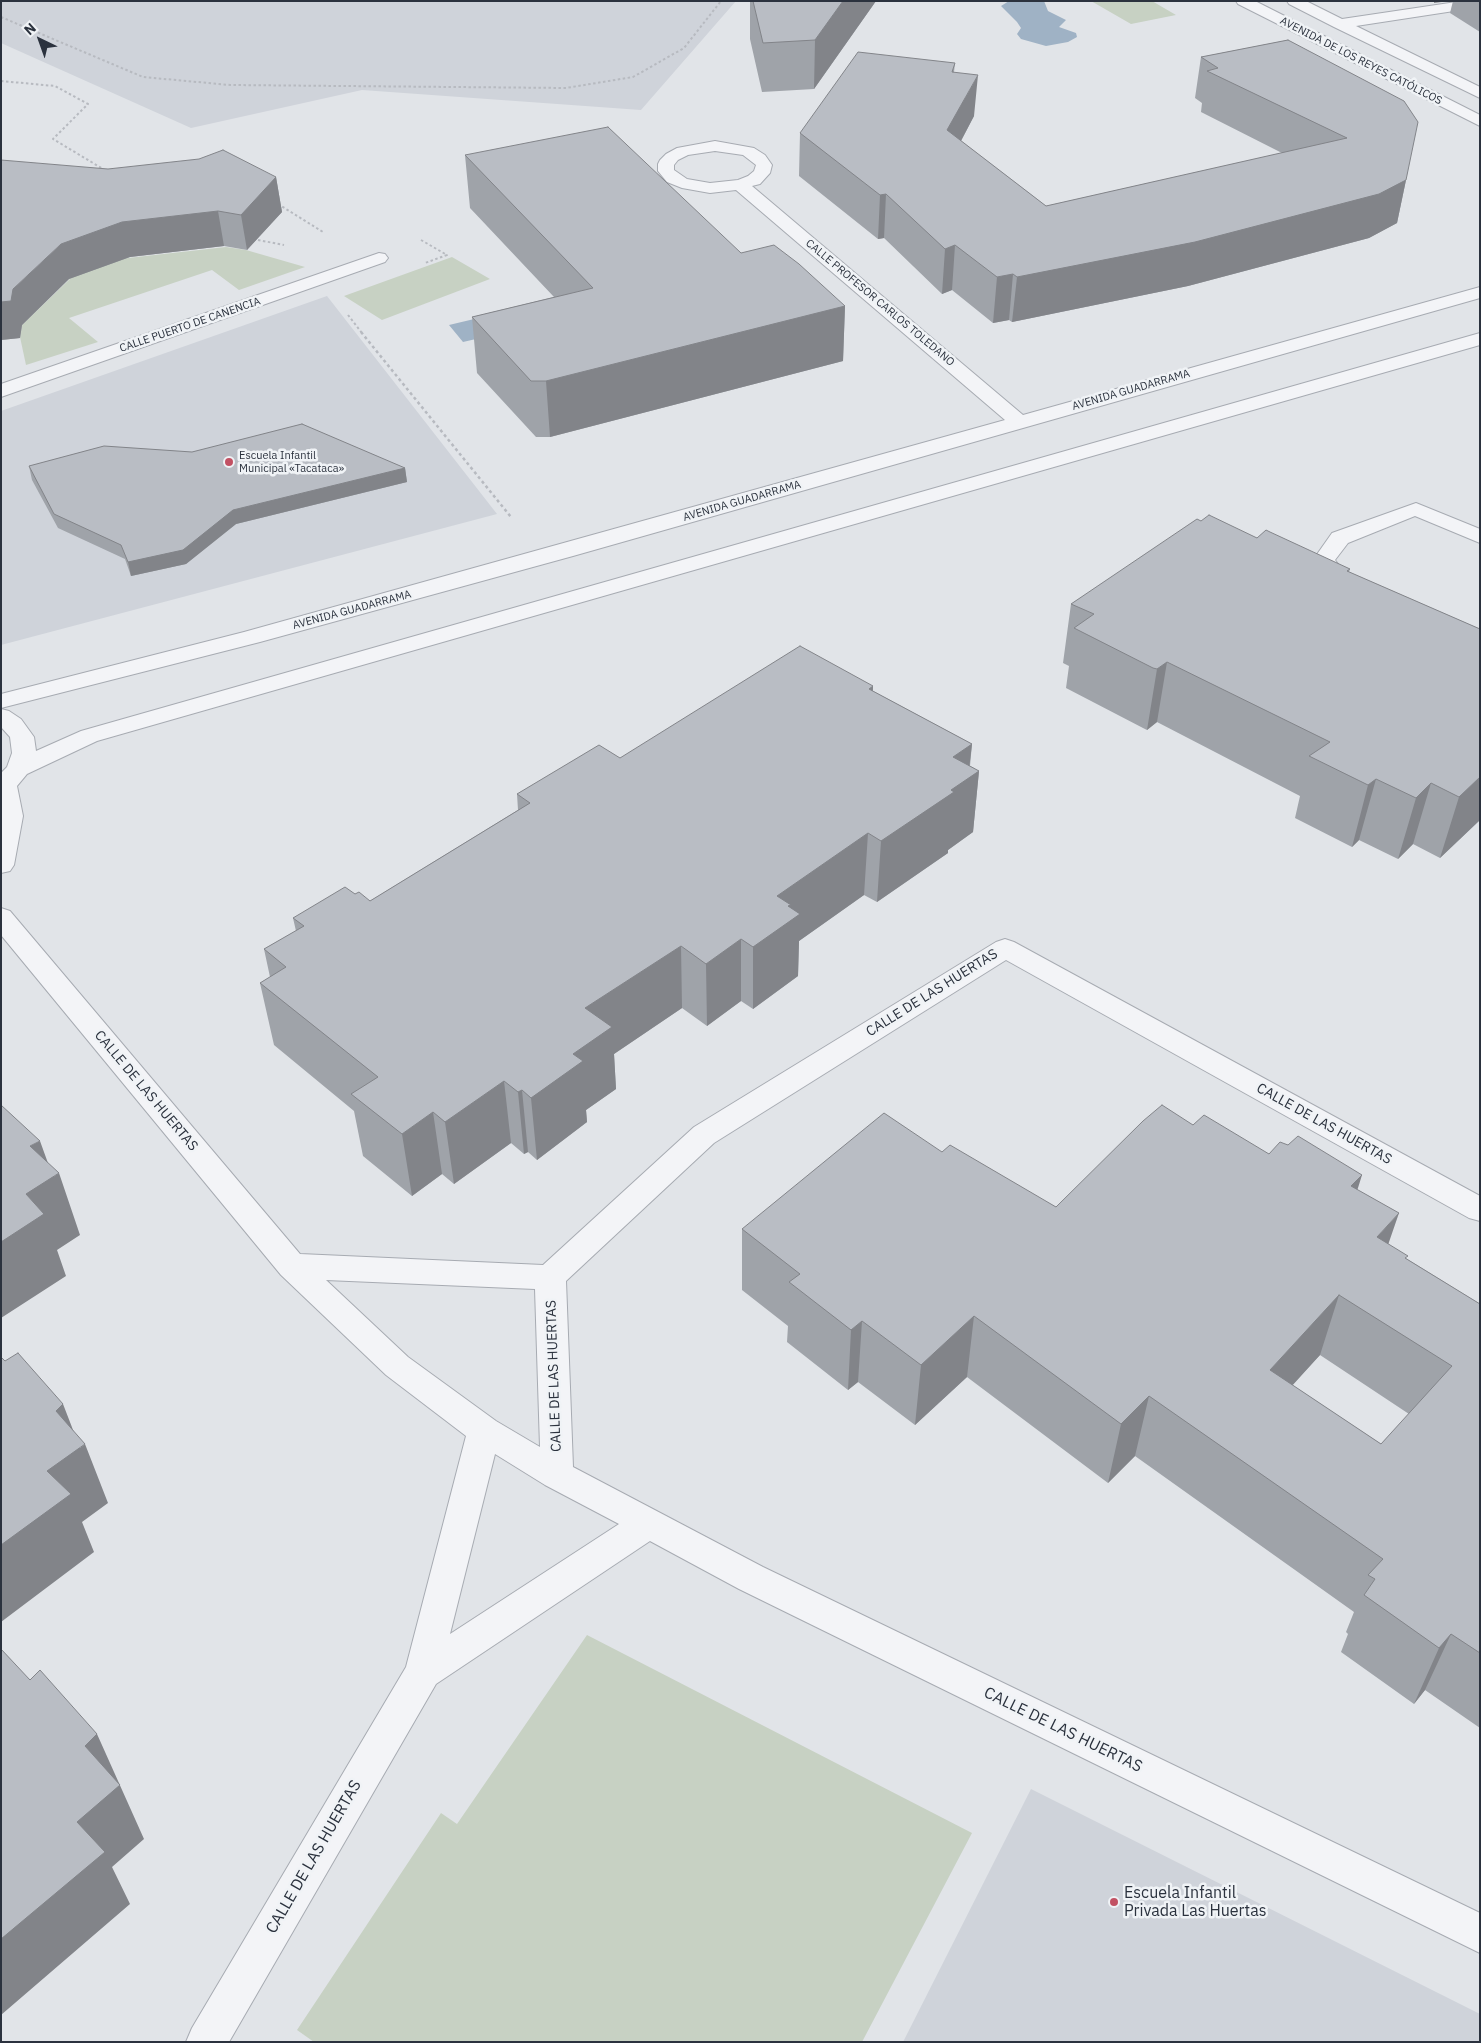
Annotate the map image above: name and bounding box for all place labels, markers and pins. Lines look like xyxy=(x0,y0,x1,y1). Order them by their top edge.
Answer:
place label: Escuela Infantil Municipal «Tacataca» xyxy=(239,449,344,475)
marker: Escuela Infantil Municipal «Tacataca» xyxy=(223,456,235,468)
place label: Escuela Infantil Privada Las Huertas xyxy=(1124,1883,1266,1921)
marker: Escuela Infantil Privada Las Huertas xyxy=(1108,1896,1120,1908)

